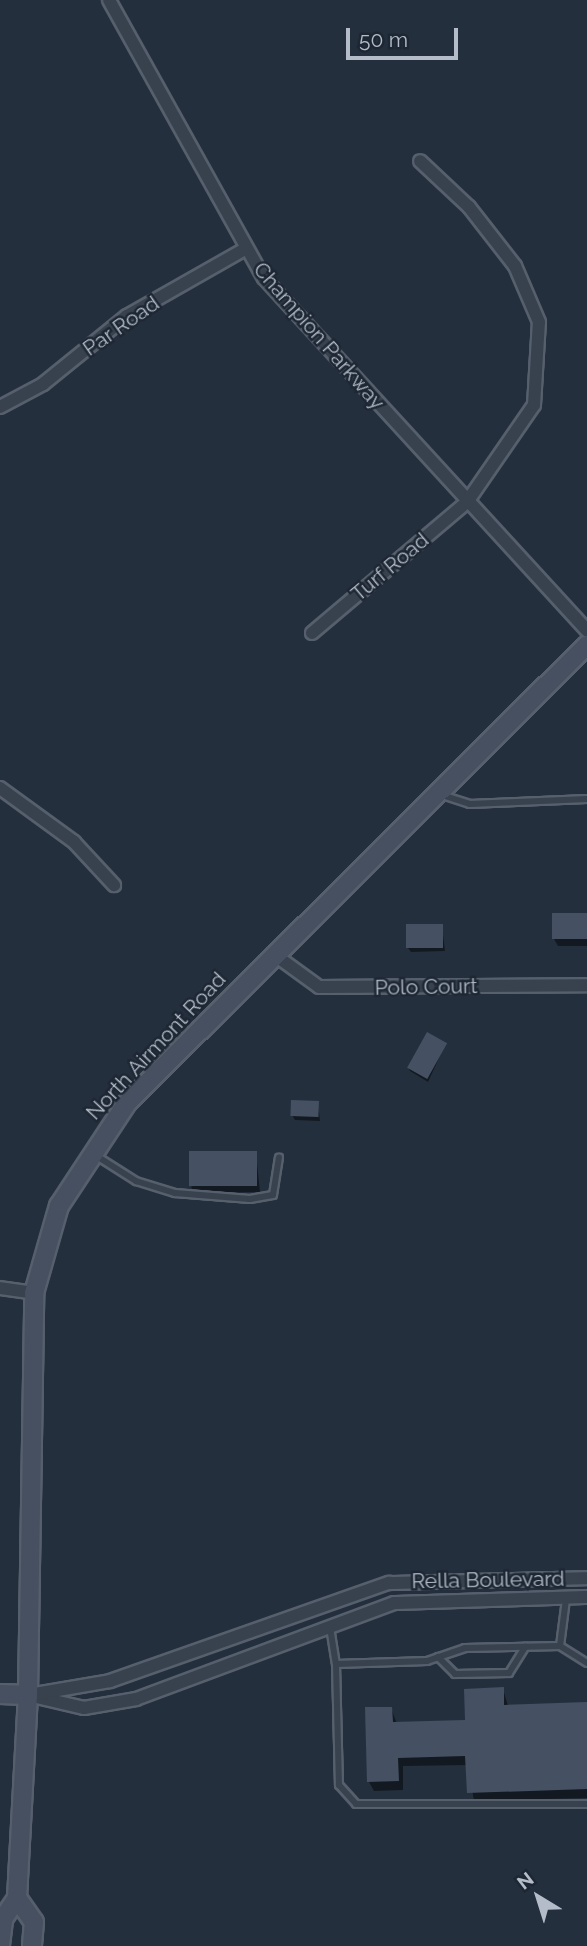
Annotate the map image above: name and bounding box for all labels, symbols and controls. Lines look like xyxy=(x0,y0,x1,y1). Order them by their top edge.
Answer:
scale bar xyxy=(349,14,461,58)
text: 50 m xyxy=(359,27,408,52)
street label: Champion Parkway xyxy=(248,257,390,415)
street label: Par Road xyxy=(78,291,164,361)
street label: Turf Road xyxy=(346,527,434,607)
street label: North Airmont Road xyxy=(81,967,231,1125)
street label: Polo Court xyxy=(374,974,478,1000)
street label: Rella Boulevard xyxy=(411,1566,565,1594)
north arrow xyxy=(503,1862,573,1932)
text: N xyxy=(513,1867,538,1894)

